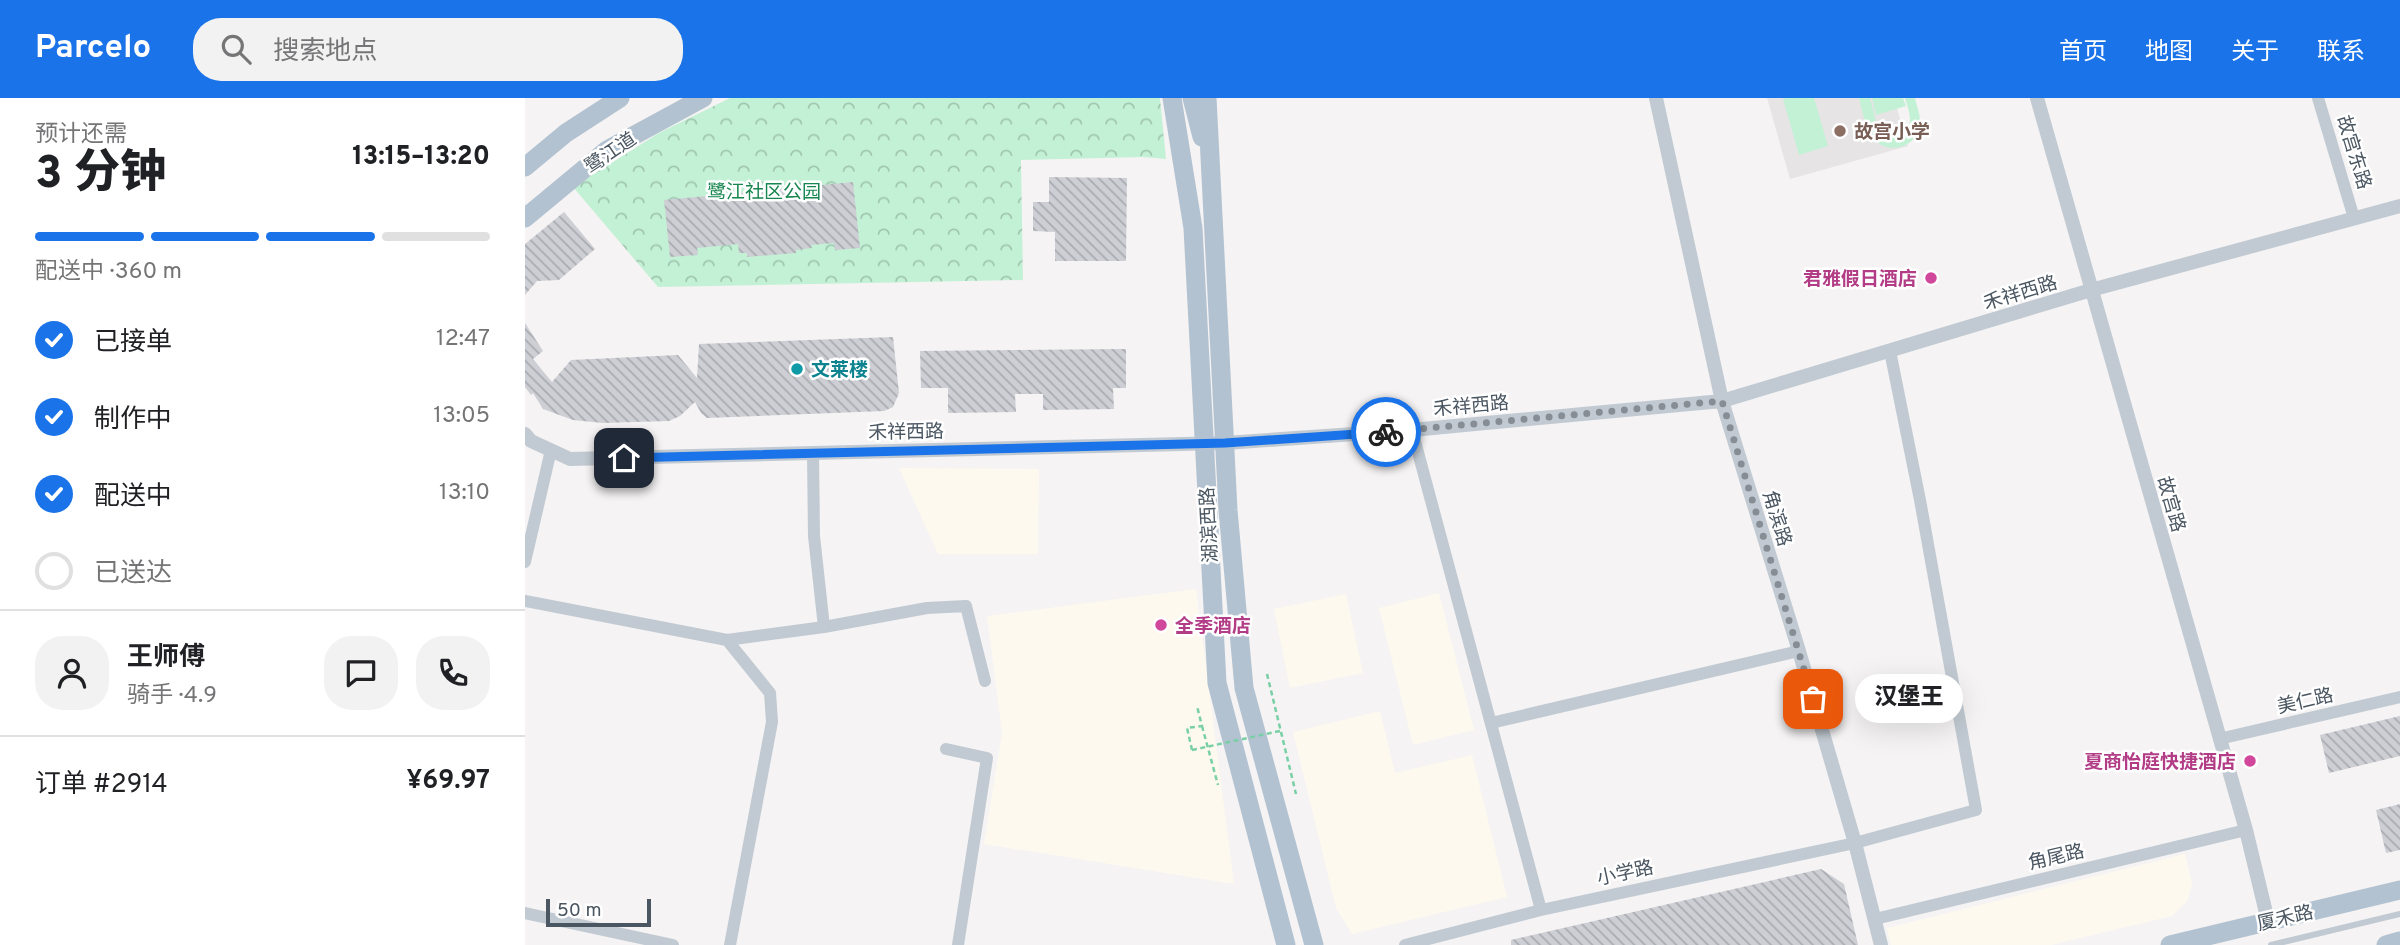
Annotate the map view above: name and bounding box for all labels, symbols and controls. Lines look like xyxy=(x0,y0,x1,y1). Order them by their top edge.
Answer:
search box xyxy=(193,18,683,81)
text: Parcelo xyxy=(35,28,151,70)
icon: search xyxy=(217,30,255,68)
text: 搜索地点 xyxy=(273,36,377,69)
text: 首页 xyxy=(2059,38,2107,68)
text: 地图 xyxy=(2145,38,2193,68)
text: 关于 xyxy=(2231,38,2279,68)
text: 联系 xyxy=(2317,38,2365,68)
street label: 故宫东路 xyxy=(2330,113,2376,192)
text: 预计还需 xyxy=(35,121,127,150)
place label: 故宫小学 xyxy=(1854,121,1930,145)
marker: 故宫小学 xyxy=(1832,123,1848,139)
street label: 鹭江道 xyxy=(581,128,641,180)
text: 13:15–13:20 xyxy=(352,141,490,174)
text: 3 分钟 xyxy=(35,146,166,205)
park label: 鹭江社区公园 xyxy=(707,181,821,205)
text: 配送中 · 360 m xyxy=(35,258,182,287)
place label: 君雅假日酒店 xyxy=(1803,268,1917,292)
marker: 君雅假日酒店 xyxy=(1923,270,1939,286)
street label: 禾祥西路 xyxy=(1981,271,2060,317)
icon: check xyxy=(35,321,73,359)
text: 12:47 xyxy=(436,325,490,354)
text: 已接单 xyxy=(94,327,172,360)
place label: 文莱楼 xyxy=(811,359,868,383)
marker: 文莱楼 xyxy=(789,361,805,377)
street label: 禾祥西路 xyxy=(1432,392,1510,422)
courier xyxy=(1351,397,1421,467)
icon: check xyxy=(35,398,73,436)
text: 13:05 xyxy=(433,402,490,431)
text: 制作中 xyxy=(94,404,172,437)
icon: bike xyxy=(1367,413,1405,451)
street label: 禾祥西路 xyxy=(868,420,944,446)
pin xyxy=(594,428,654,488)
icon: home xyxy=(605,439,643,477)
street label: 故宫路 xyxy=(2151,474,2189,535)
icon: check xyxy=(35,475,73,513)
text: 13:10 xyxy=(439,479,490,508)
text: 配送中 xyxy=(94,481,172,514)
street label: 湖滨西路 xyxy=(1196,486,1224,563)
street label: 角滨路 xyxy=(1756,488,1796,549)
text: 已送达 xyxy=(94,558,172,591)
place label: 全季酒店 xyxy=(1175,615,1251,639)
marker: 全季酒店 xyxy=(1153,617,1169,633)
button: person xyxy=(35,636,109,710)
button: chat xyxy=(324,636,398,710)
button: phone xyxy=(416,636,490,710)
text: 王师傅 xyxy=(127,642,205,675)
pin xyxy=(1783,669,1843,729)
callout: 汉堡王 xyxy=(1855,674,1963,724)
icon: bag xyxy=(1794,680,1832,718)
text: 骑手 · 4.9 xyxy=(127,682,217,711)
text: 汉堡王 xyxy=(1875,684,1944,713)
street label: 美仁路 xyxy=(2275,684,2336,720)
place label: 夏商怡庭快捷酒店 xyxy=(2084,751,2236,775)
marker: 夏商怡庭快捷酒店 xyxy=(2242,753,2258,769)
text: ¥69.97 xyxy=(406,765,490,798)
text: 订单 #2914 xyxy=(35,769,168,802)
street label: 角尾路 xyxy=(2026,840,2087,876)
street label: 小学路 xyxy=(1595,856,1656,892)
scale bar xyxy=(546,896,651,928)
text: 50 m xyxy=(557,899,602,923)
street label: 厦禾路 xyxy=(2255,901,2316,937)

